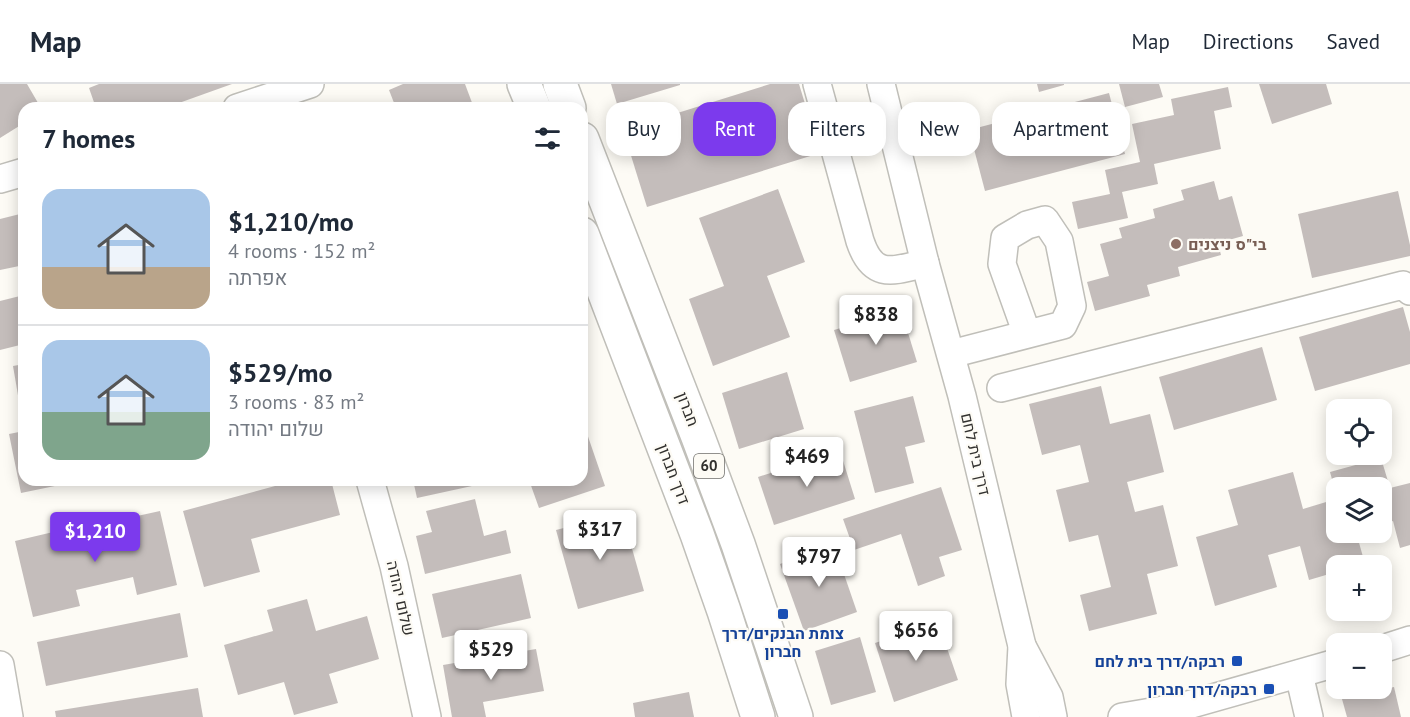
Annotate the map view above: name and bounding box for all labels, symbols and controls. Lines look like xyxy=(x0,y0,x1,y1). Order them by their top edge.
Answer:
text: Map xyxy=(30,23,81,60)
text: Map xyxy=(1131,28,1170,55)
text: Directions xyxy=(1203,28,1294,55)
text: Saved xyxy=(1327,28,1380,55)
chip: Buy xyxy=(606,102,681,156)
chip: Rent xyxy=(693,102,776,156)
chip: Filters xyxy=(788,102,886,156)
chip: New xyxy=(898,102,980,156)
chip: Apartment xyxy=(992,102,1130,156)
text: 7 homes xyxy=(42,122,135,155)
icon: filters xyxy=(531,122,564,155)
text: $1,210/mo xyxy=(228,205,354,238)
icon: home xyxy=(90,213,162,285)
place label: בי"ס ניצנים xyxy=(1188,234,1267,254)
marker: בי"ס ניצנים xyxy=(1169,237,1183,251)
text: 4 rooms · 152 m² xyxy=(228,238,375,264)
text: אפרתה xyxy=(228,265,287,291)
pin: $838 xyxy=(840,295,912,346)
text: $838 xyxy=(853,301,899,327)
text: $529/mo xyxy=(228,356,332,389)
icon: home xyxy=(90,364,162,436)
text: 3 rooms · 83 m² xyxy=(228,389,364,415)
street label: חברון xyxy=(672,389,704,429)
map controls xyxy=(1326,399,1392,699)
button: locate xyxy=(1326,399,1392,465)
street label: דרך בית לחם xyxy=(957,411,995,497)
text: שלום יהודה xyxy=(228,416,324,442)
pin: $469 xyxy=(771,437,843,488)
street label: דרך חברון xyxy=(653,441,695,507)
text: $469 xyxy=(784,443,830,469)
road number: 60 xyxy=(694,454,724,478)
button: layers xyxy=(1326,477,1392,543)
pin: $317 xyxy=(564,510,636,561)
pin: $1,210 xyxy=(46,512,144,563)
text: $317 xyxy=(577,516,623,542)
text: $1,210 xyxy=(64,518,126,544)
pin: $797 xyxy=(783,537,855,588)
text: $797 xyxy=(796,543,842,569)
button: + xyxy=(1326,555,1392,621)
street label: שלום יהודה xyxy=(383,558,419,638)
marker: צומת הבנקים/דרך חברון xyxy=(776,607,790,621)
pin: $656 xyxy=(880,611,952,662)
text: $656 xyxy=(893,617,939,643)
place label: צומת הבנקים/דרך חברון xyxy=(722,623,844,661)
pin: $529 xyxy=(455,630,527,681)
button: − xyxy=(1326,633,1392,699)
text: $529 xyxy=(468,636,514,662)
place label: רבקה/דרך בית לחם xyxy=(1094,651,1225,671)
marker: רבקה/דרך בית לחם xyxy=(1230,654,1244,668)
place label: רבקה/דרך חברון xyxy=(1147,679,1257,699)
marker: רבקה/דרך חברון xyxy=(1262,682,1276,696)

